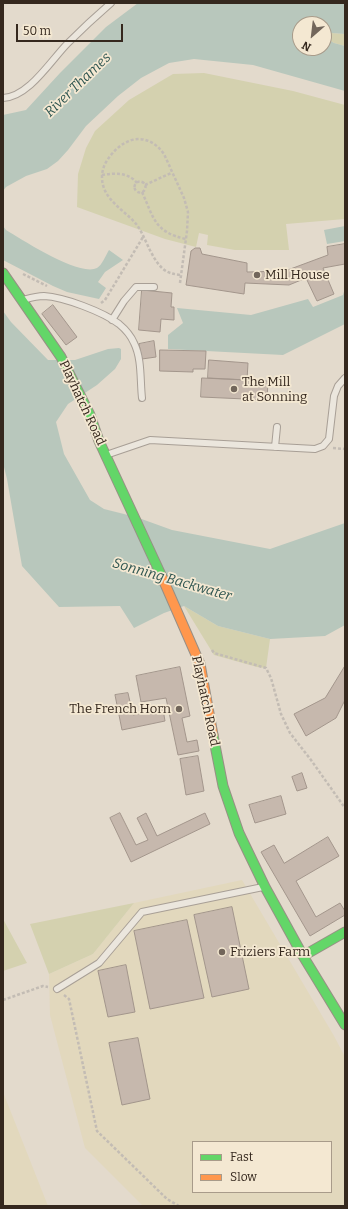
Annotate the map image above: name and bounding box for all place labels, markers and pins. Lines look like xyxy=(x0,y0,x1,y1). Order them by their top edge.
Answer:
place label: Mill House xyxy=(265,267,330,283)
marker: Mill House xyxy=(252,270,262,280)
place label: The Mill at Sonning xyxy=(242,374,307,405)
marker: The Mill at Sonning xyxy=(229,384,239,394)
place label: The French Horn xyxy=(69,701,171,717)
marker: The French Horn xyxy=(174,704,184,714)
place label: Friziers Farm xyxy=(230,944,310,960)
marker: Friziers Farm xyxy=(217,947,227,957)

